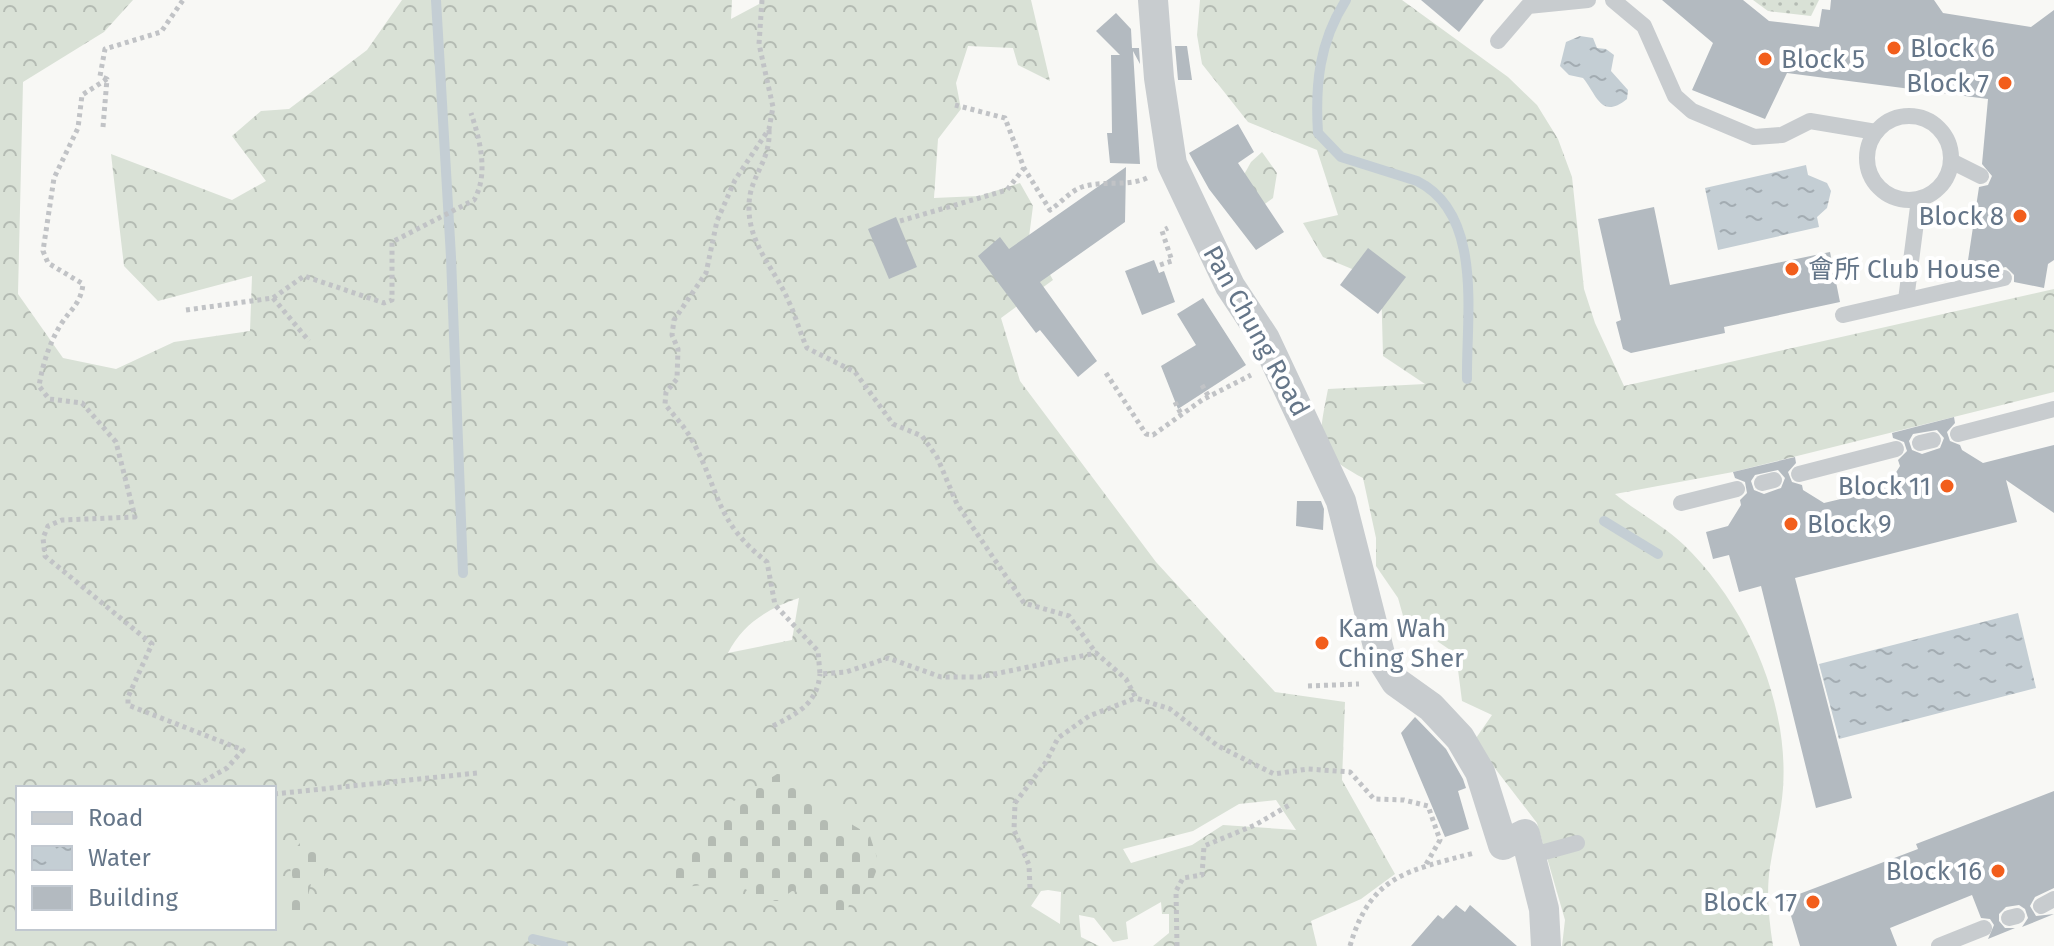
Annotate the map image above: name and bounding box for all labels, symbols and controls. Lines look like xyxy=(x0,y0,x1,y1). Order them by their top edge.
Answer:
place label: Block 6 xyxy=(1910,33,1995,64)
marker: Block 6 xyxy=(1885,39,1903,57)
place label: Block 5 xyxy=(1781,44,1865,75)
marker: Block 5 xyxy=(1756,50,1774,68)
place label: Block 7 xyxy=(1906,68,1989,99)
marker: Block 7 xyxy=(1996,74,2014,92)
place label: Block 8 xyxy=(1919,201,2004,232)
marker: Block 8 xyxy=(2011,207,2029,225)
street label: Pan Chung Road xyxy=(1196,240,1316,422)
place label: 會所 Club House xyxy=(1808,254,2001,285)
marker: 會所 Club House xyxy=(1783,260,1801,278)
place label: Block 11 xyxy=(1838,471,1931,502)
marker: Block 11 xyxy=(1938,477,1956,495)
place label: Block 9 xyxy=(1807,509,1892,540)
marker: Block 9 xyxy=(1782,515,1800,533)
place label: Kam Wah Ching Sher xyxy=(1338,613,1464,674)
marker: Kam Wah Ching Sher xyxy=(1313,634,1331,652)
legend xyxy=(16,786,276,930)
text: Road xyxy=(88,804,143,832)
text: Water xyxy=(88,844,152,872)
place label: Block 16 xyxy=(1886,856,1982,887)
marker: Block 16 xyxy=(1989,862,2007,880)
text: Building xyxy=(88,884,178,912)
place label: Block 17 xyxy=(1703,887,1797,918)
marker: Block 17 xyxy=(1804,893,1822,911)

